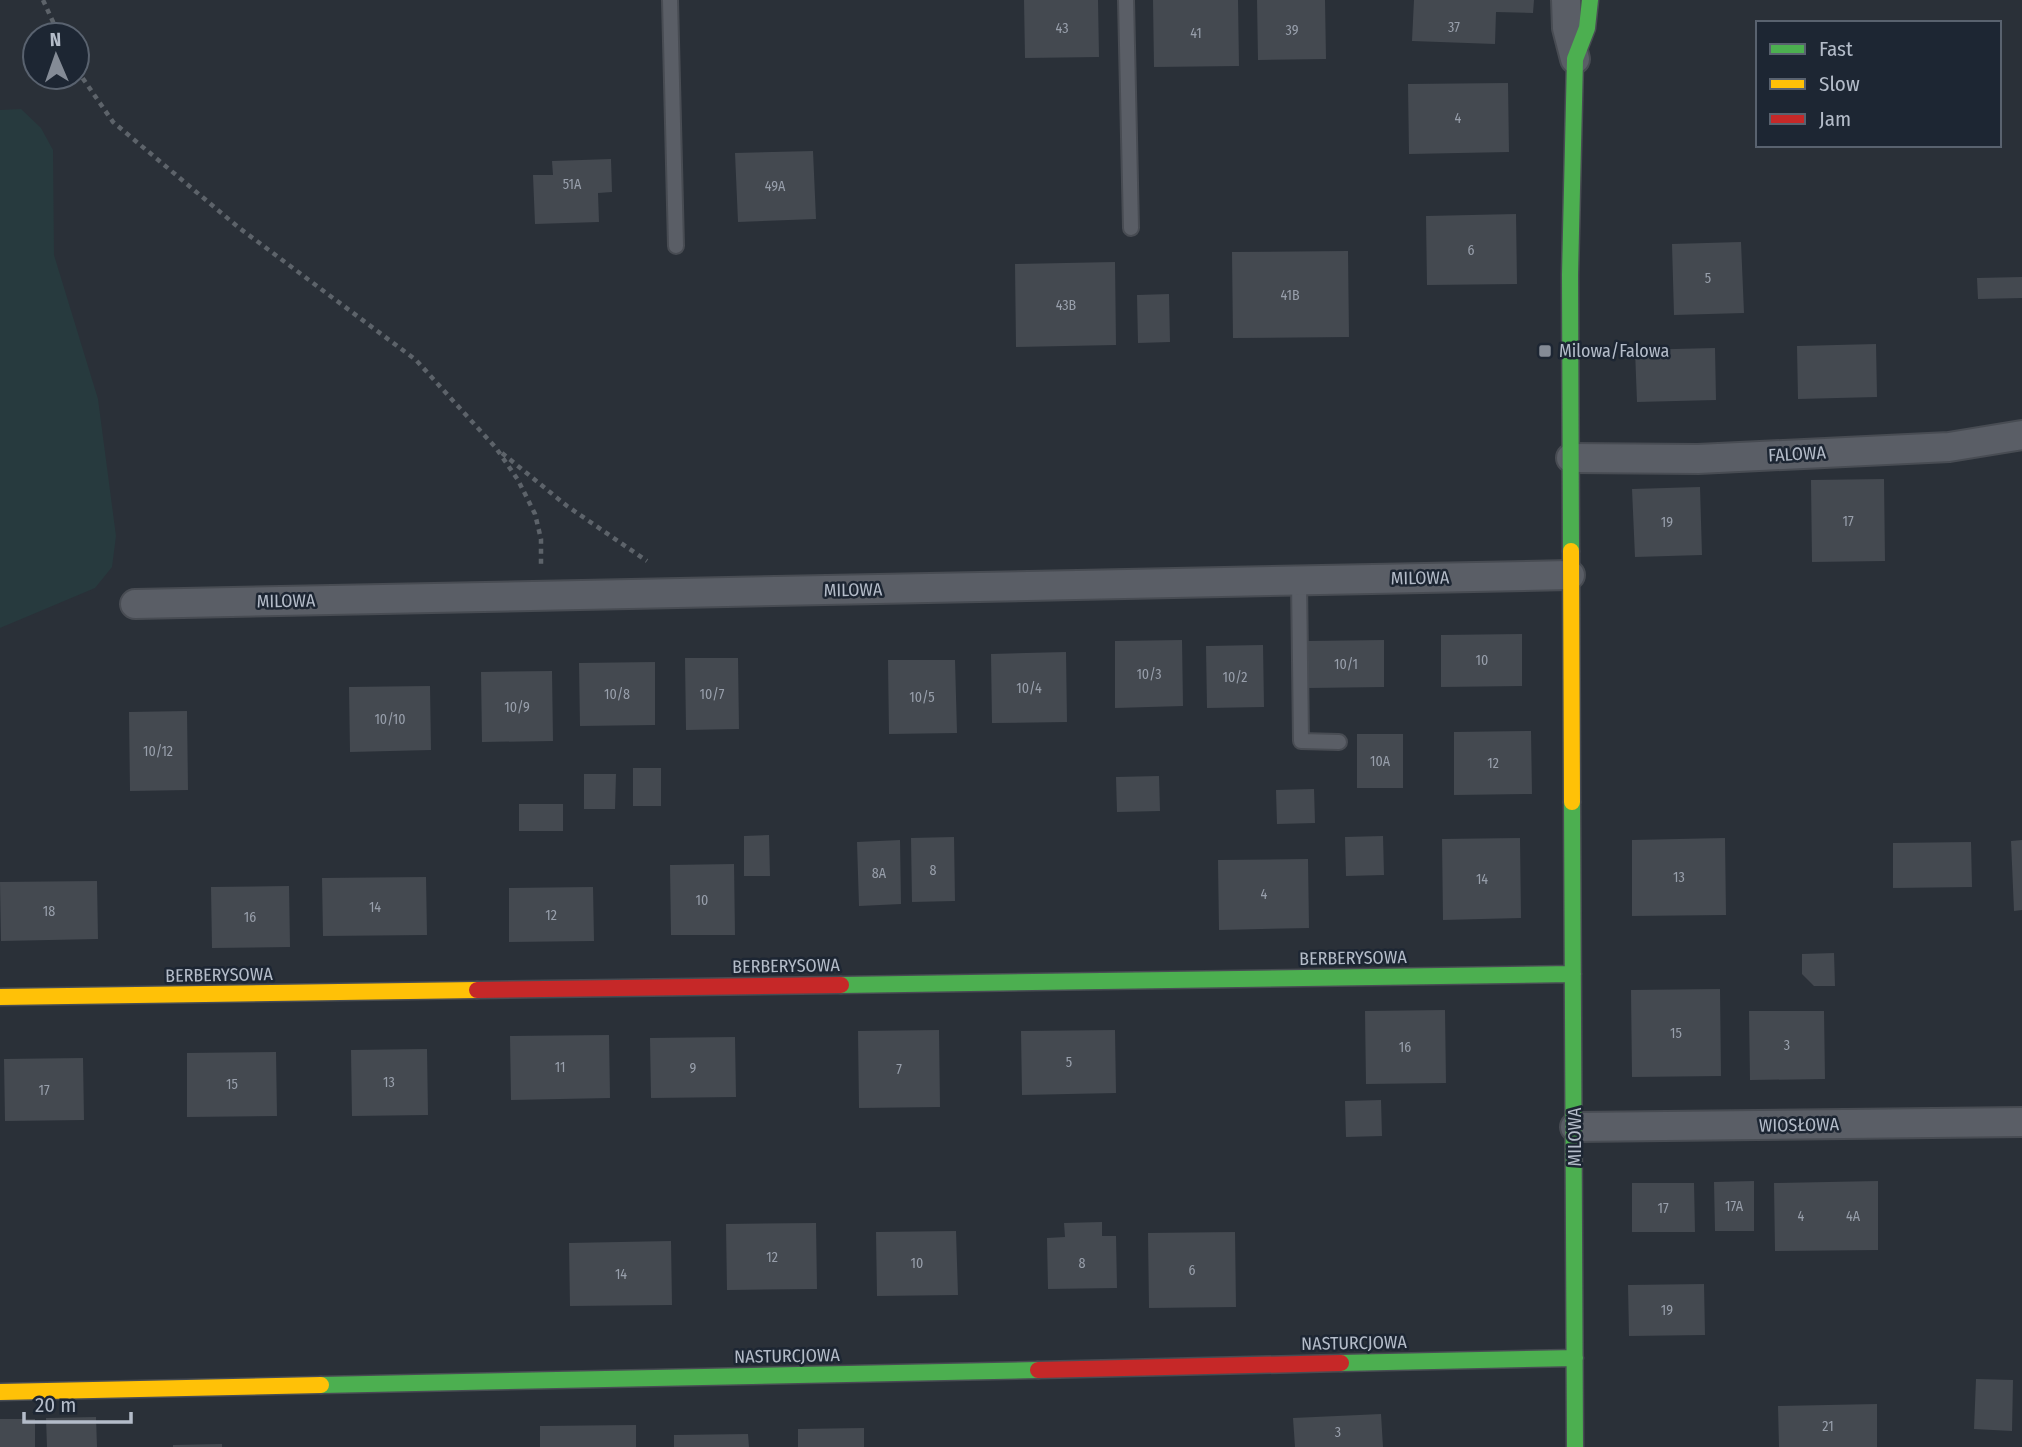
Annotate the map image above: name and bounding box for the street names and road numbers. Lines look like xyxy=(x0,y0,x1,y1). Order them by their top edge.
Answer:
street label: FALOWA xyxy=(1768,441,1827,466)
street label: MILOWA xyxy=(1390,566,1450,590)
street label: MILOWA xyxy=(823,578,883,602)
street label: MILOWA xyxy=(256,589,316,613)
street label: BERBERYSOWA xyxy=(1299,946,1407,970)
street label: BERBERYSOWA xyxy=(732,954,840,978)
street label: BERBERYSOWA xyxy=(165,963,273,987)
street label: MILOWA xyxy=(1564,1107,1586,1166)
street label: WIOSŁOWA xyxy=(1759,1113,1840,1137)
street label: NASTURCJOWA xyxy=(1301,1331,1408,1355)
street label: NASTURCJOWA xyxy=(734,1344,841,1368)

